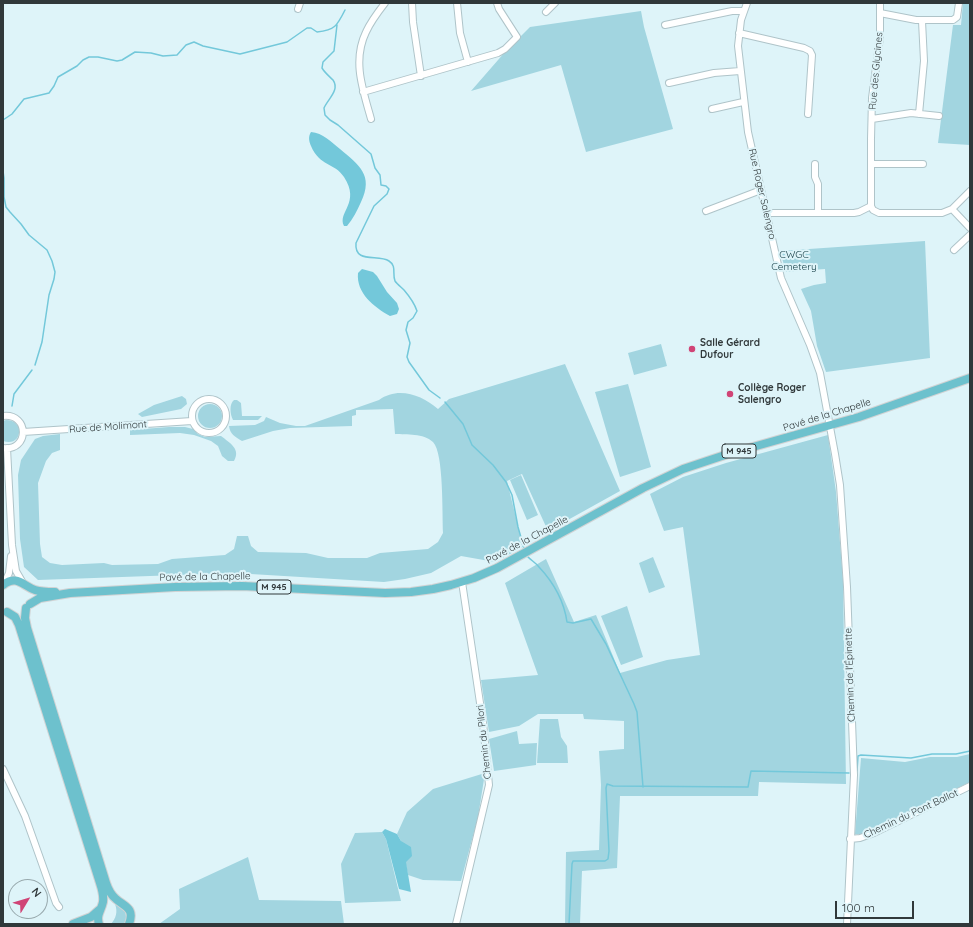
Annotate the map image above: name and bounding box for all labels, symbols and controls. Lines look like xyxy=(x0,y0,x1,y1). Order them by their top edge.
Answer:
street label: Rue des Glycines xyxy=(867,32,885,110)
street label: Rue Roger Salengro xyxy=(746,147,778,241)
park label: CWGC Cemetery xyxy=(771,249,817,272)
place label: Salle Gérard Dufour xyxy=(700,337,760,360)
marker: Salle Gérard Dufour xyxy=(687,344,697,354)
place label: Collège Roger Salengro xyxy=(738,382,806,406)
marker: Collège Roger Salengro xyxy=(725,389,735,399)
street label: Pavé de la Chapelle xyxy=(782,396,872,434)
street label: Rue de Molimont xyxy=(69,418,147,436)
road number: M 945 xyxy=(722,444,756,458)
street label: Pavé de la Chapelle xyxy=(484,513,570,567)
street label: Pavé de la Chapelle xyxy=(159,570,251,584)
road number: M 945 xyxy=(257,580,291,594)
street label: Chemin de l'Épinette xyxy=(842,628,858,722)
street label: Chemin du Pilori xyxy=(474,704,494,780)
street label: Chemin du Pont Ballot xyxy=(862,787,960,841)
north arrow xyxy=(8,879,48,919)
text: N xyxy=(29,885,45,900)
scale bar xyxy=(837,893,916,919)
text: 100 m xyxy=(842,900,875,915)

